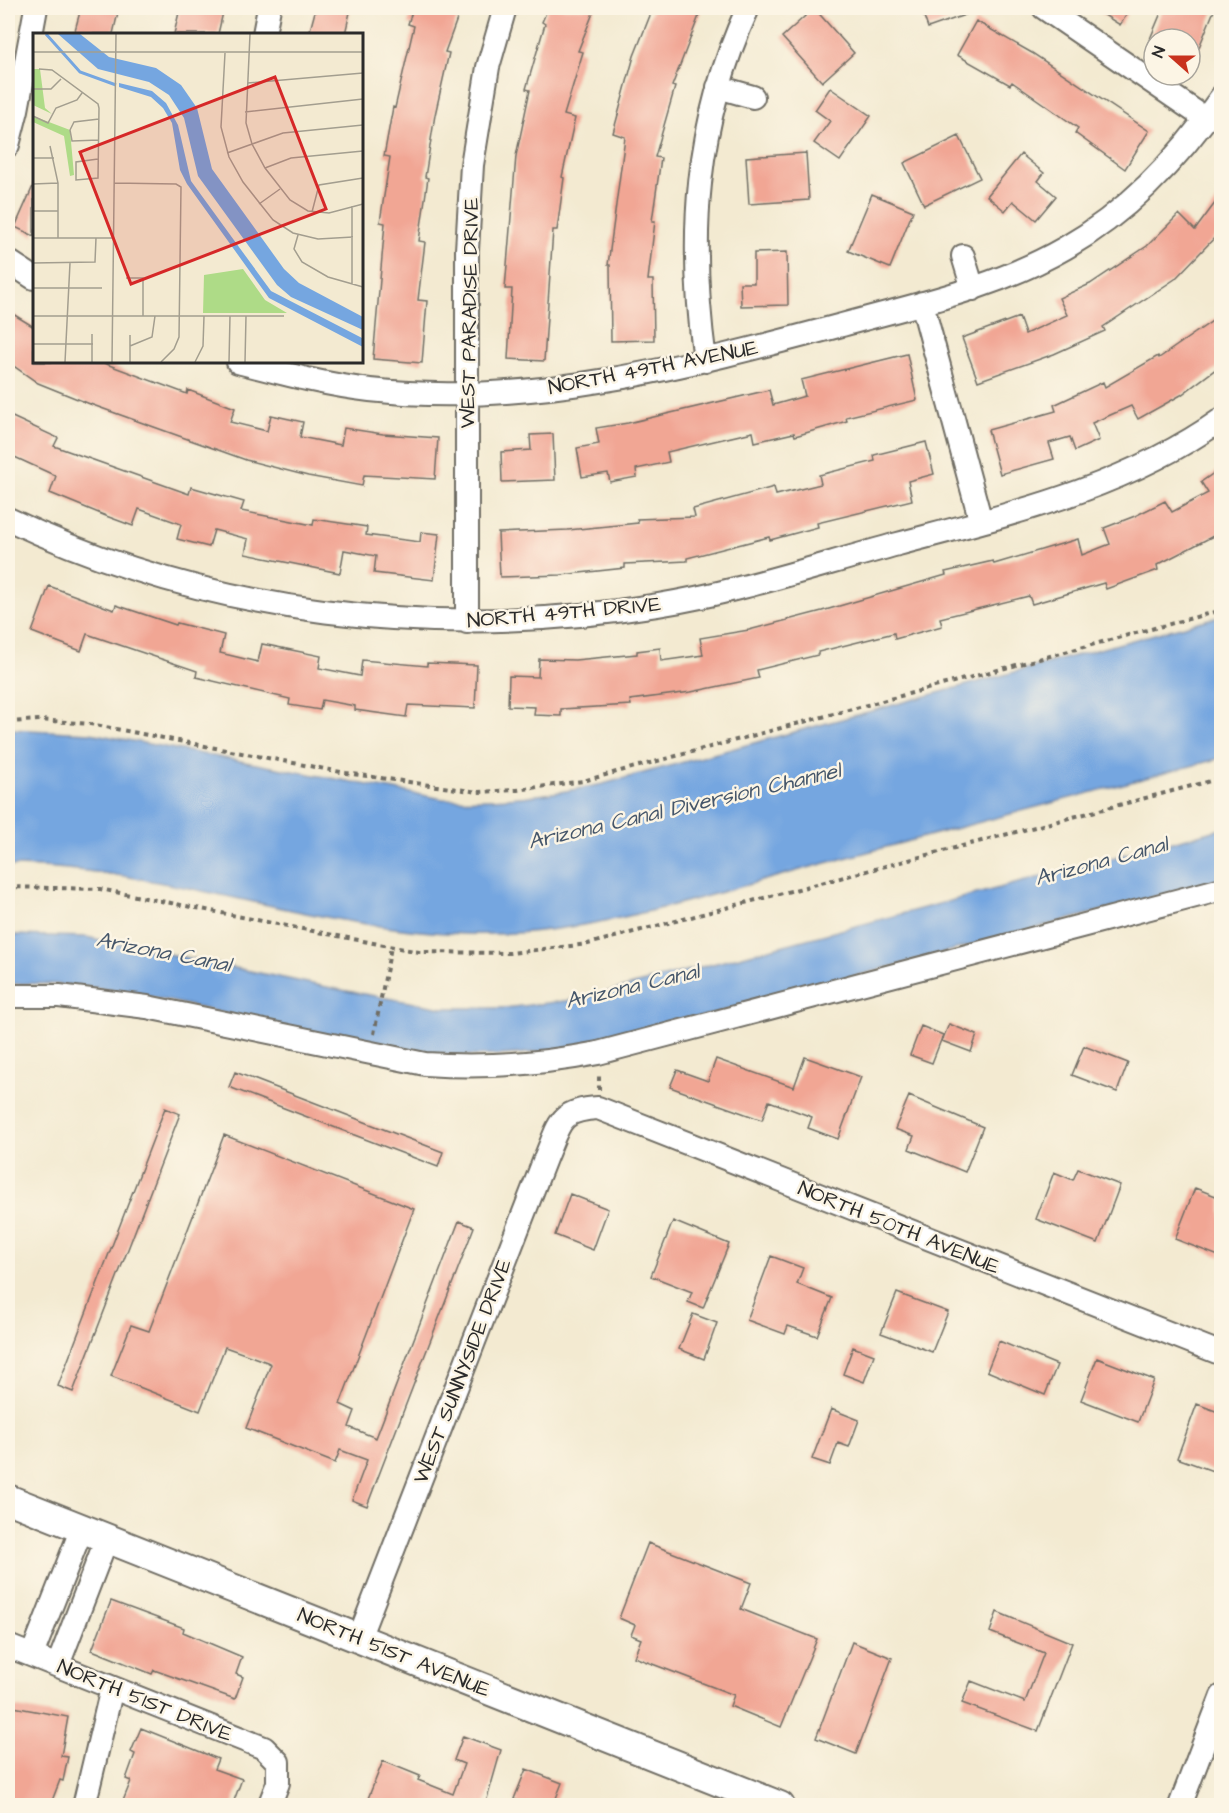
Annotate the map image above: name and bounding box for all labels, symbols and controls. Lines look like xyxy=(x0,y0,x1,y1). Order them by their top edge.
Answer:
north arrow xyxy=(1142,27,1202,87)
inset map xyxy=(33,33,363,363)
text: N xyxy=(1147,43,1171,61)
street label: WEST PARADISE DRIVE xyxy=(453,197,486,429)
street label: NORTH 49TH AVENUE xyxy=(546,333,761,402)
street label: NORTH 49TH DRIVE xyxy=(466,590,663,635)
water label: Arizona Canal Diversion Channel xyxy=(525,755,846,858)
water label: Arizona Canal xyxy=(1032,828,1174,894)
water label: Arizona Canal xyxy=(94,924,236,981)
water label: Arizona Canal xyxy=(562,955,705,1017)
street label: NORTH 50TH AVENUE xyxy=(794,1174,1005,1281)
street label: WEST SUNNYSIDE DRIVE xyxy=(406,1254,519,1488)
street label: NORTH 51ST AVENUE xyxy=(293,1601,495,1705)
street label: NORTH 51ST DRIVE xyxy=(53,1652,237,1749)

